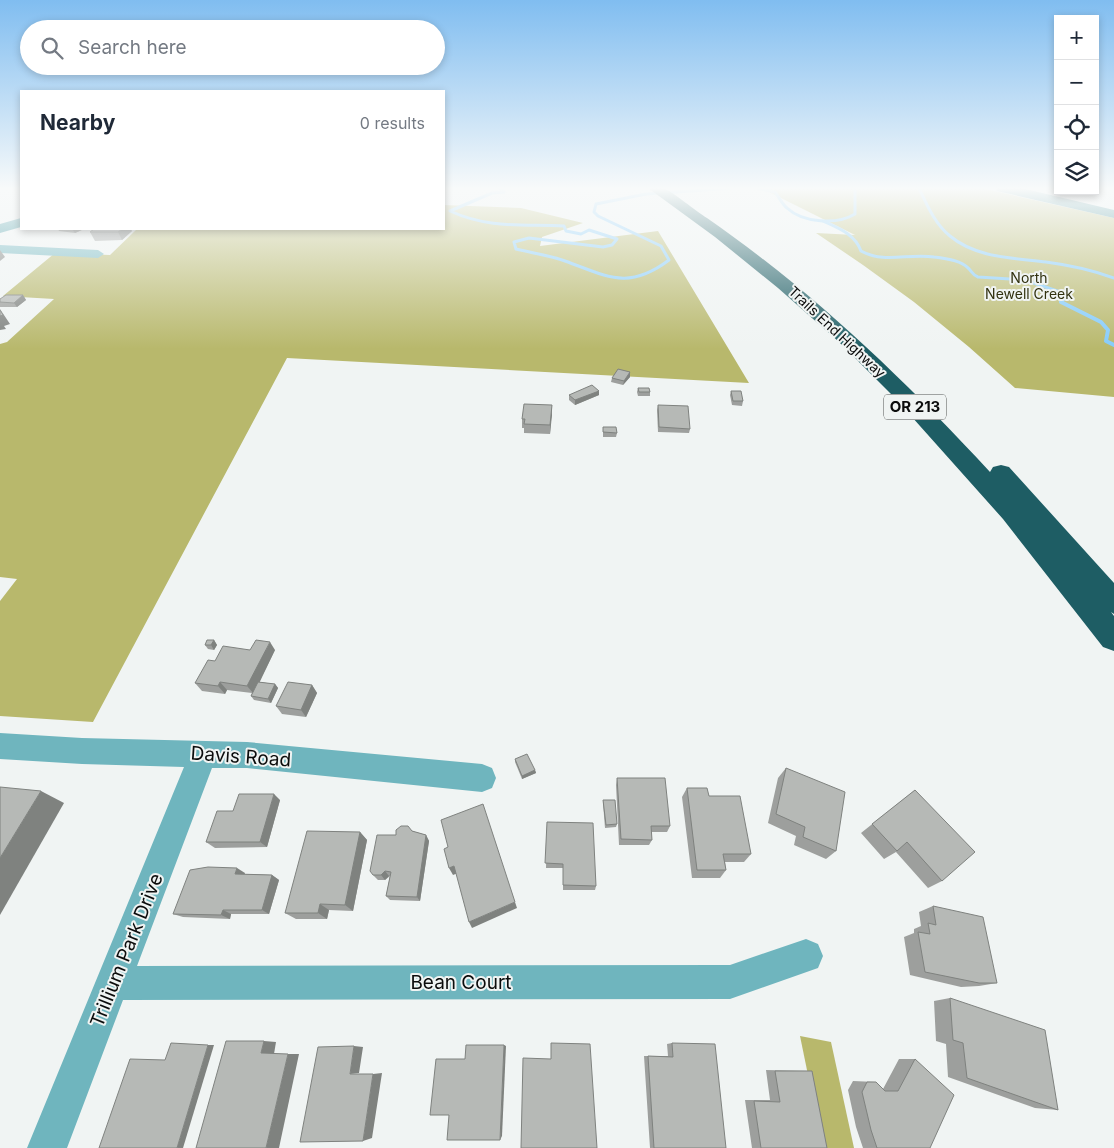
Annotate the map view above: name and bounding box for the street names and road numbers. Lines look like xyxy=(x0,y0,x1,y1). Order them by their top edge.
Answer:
street label: Trails End Highway xyxy=(785,282,889,381)
road number: OR 213 xyxy=(884,394,946,420)
street label: Davis Road xyxy=(190,742,292,771)
street label: Trillium Park Drive xyxy=(85,870,168,1030)
street label: Bean Court xyxy=(410,971,512,994)

